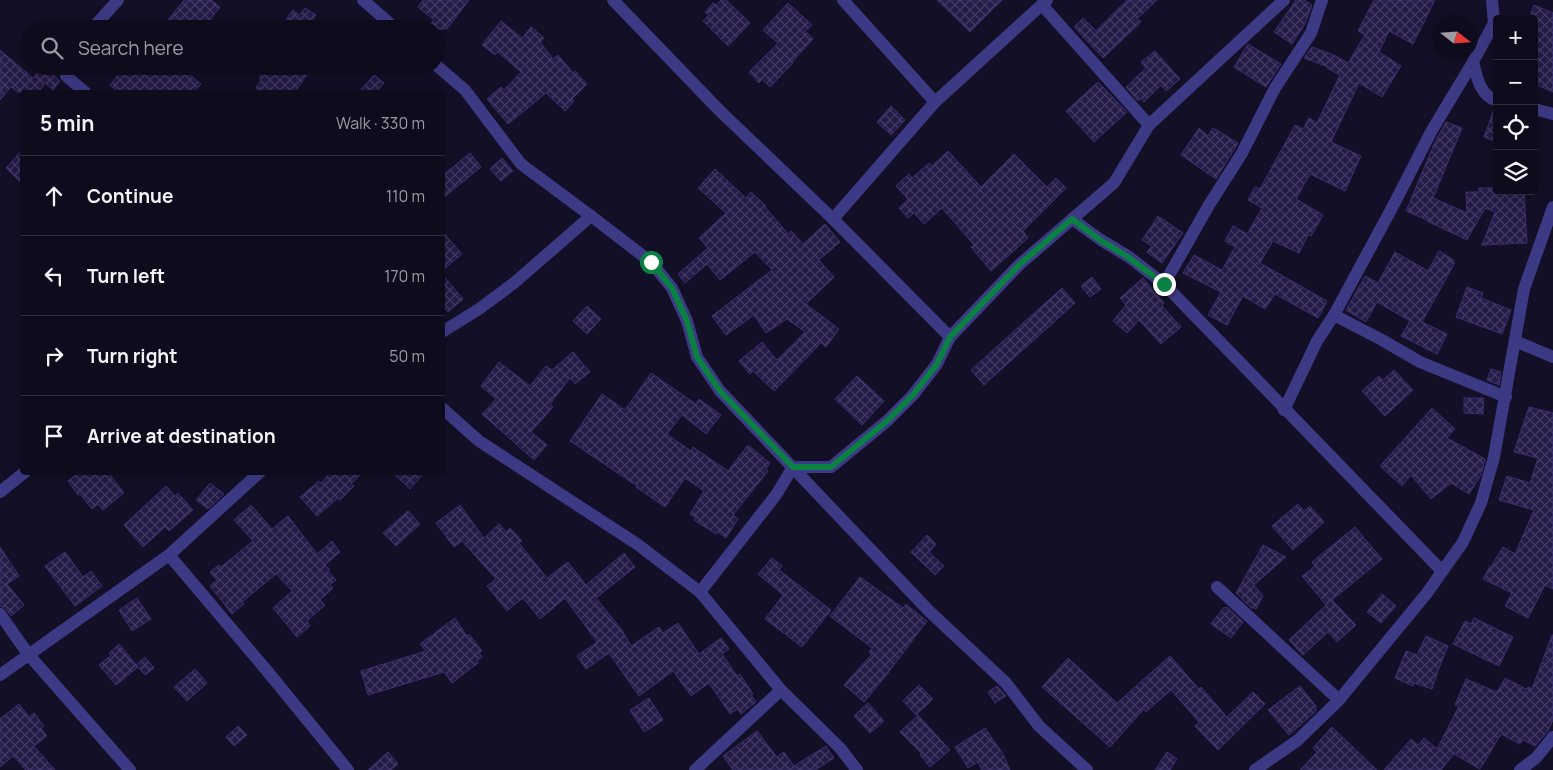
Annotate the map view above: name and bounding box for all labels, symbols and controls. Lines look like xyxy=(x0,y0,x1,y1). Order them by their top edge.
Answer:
north arrow xyxy=(1433,15,1478,60)
map controls xyxy=(1493,15,1538,195)
button: + xyxy=(1493,15,1538,60)
search box xyxy=(20,20,445,75)
icon: search xyxy=(38,34,66,62)
text: Search here xyxy=(78,35,184,61)
button: − xyxy=(1493,60,1538,105)
button: locate xyxy=(1493,105,1538,150)
text: 5 min xyxy=(40,109,94,137)
text: Walk · 330 m xyxy=(336,112,425,134)
button: layers xyxy=(1493,150,1538,195)
icon: ahead xyxy=(40,182,68,210)
text: Continue xyxy=(87,183,173,209)
text: 110 m xyxy=(386,185,425,207)
route start xyxy=(640,251,663,274)
icon: left xyxy=(40,262,68,290)
text: Turn left xyxy=(87,263,165,289)
text: 170 m xyxy=(384,265,425,287)
route end xyxy=(1153,273,1176,296)
icon: right xyxy=(40,342,68,370)
text: Turn right xyxy=(87,343,177,369)
text: 50 m xyxy=(389,345,425,367)
icon: arrive xyxy=(40,422,68,450)
text: Arrive at destination xyxy=(87,423,276,449)

